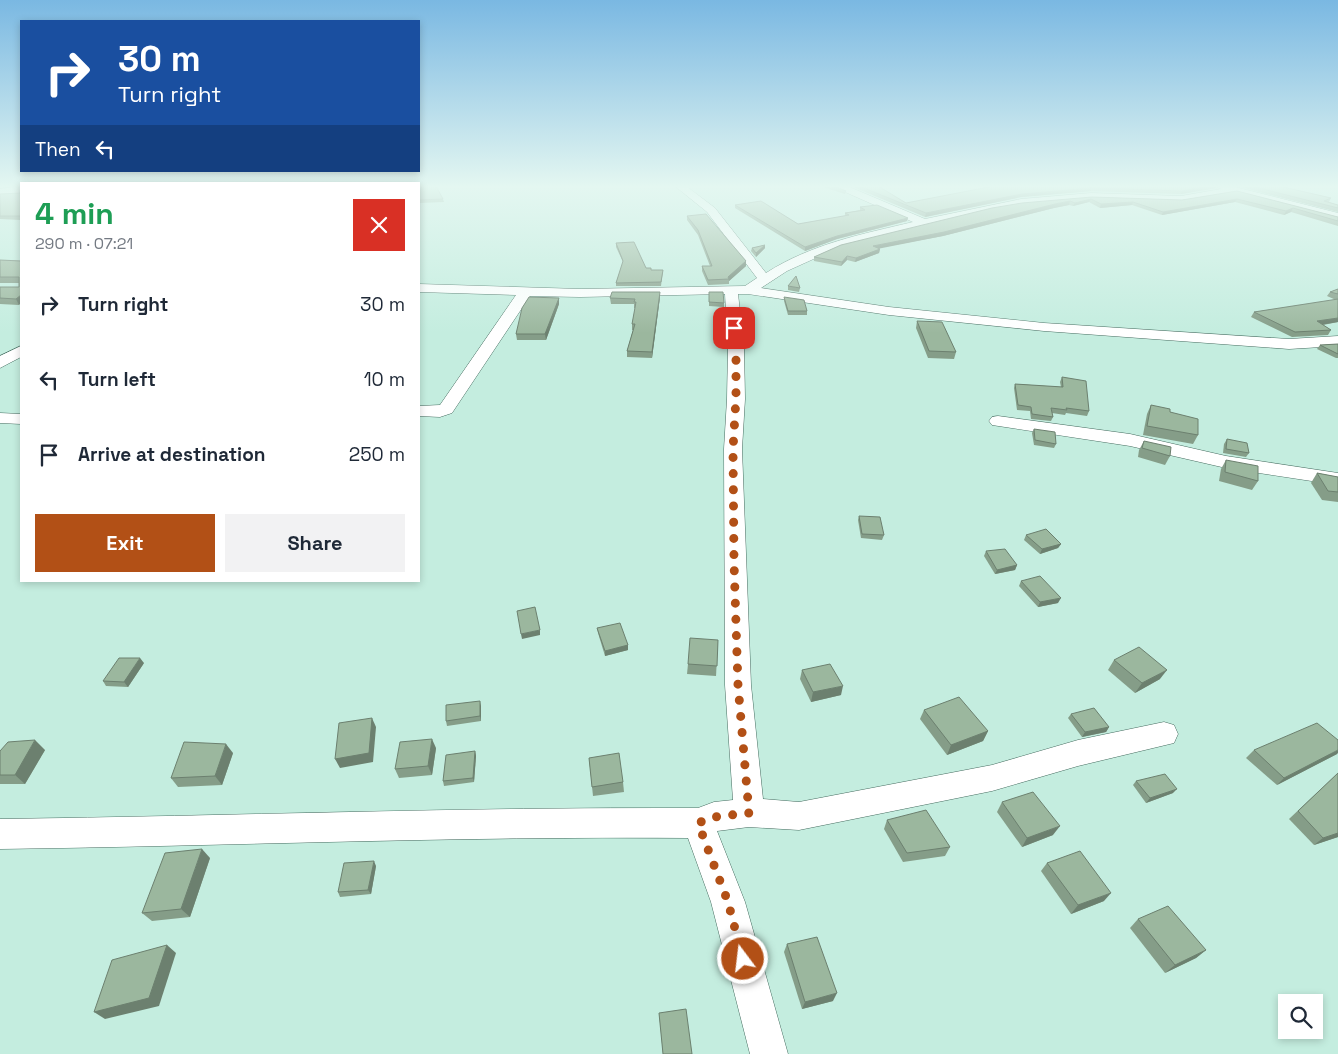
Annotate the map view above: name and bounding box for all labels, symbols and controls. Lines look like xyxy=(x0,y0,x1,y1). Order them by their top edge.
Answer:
text: 30 m xyxy=(118,37,201,81)
icon: right xyxy=(35,40,100,105)
text: Turn right xyxy=(118,80,221,108)
icon: left xyxy=(91,135,119,163)
text: Then xyxy=(35,137,81,162)
text: 4 min xyxy=(35,194,114,233)
button: close xyxy=(353,199,405,251)
text: 290 m · 07:21 xyxy=(35,233,133,254)
icon: right xyxy=(35,291,63,319)
text: Turn right xyxy=(78,292,168,317)
text: 30 m xyxy=(360,292,405,317)
pin xyxy=(713,307,755,349)
icon: arrive xyxy=(720,314,748,342)
icon: left xyxy=(35,366,63,394)
text: Turn left xyxy=(78,367,156,392)
text: 10 m xyxy=(364,367,405,392)
icon: arrive xyxy=(35,441,63,469)
text: Arrive at destination xyxy=(78,442,266,467)
text: 250 m xyxy=(349,442,405,467)
button: Exit xyxy=(35,514,215,572)
button: Share xyxy=(225,514,405,572)
position arrow xyxy=(716,932,768,984)
map controls xyxy=(1278,994,1323,1039)
button: search xyxy=(1278,994,1323,1039)

